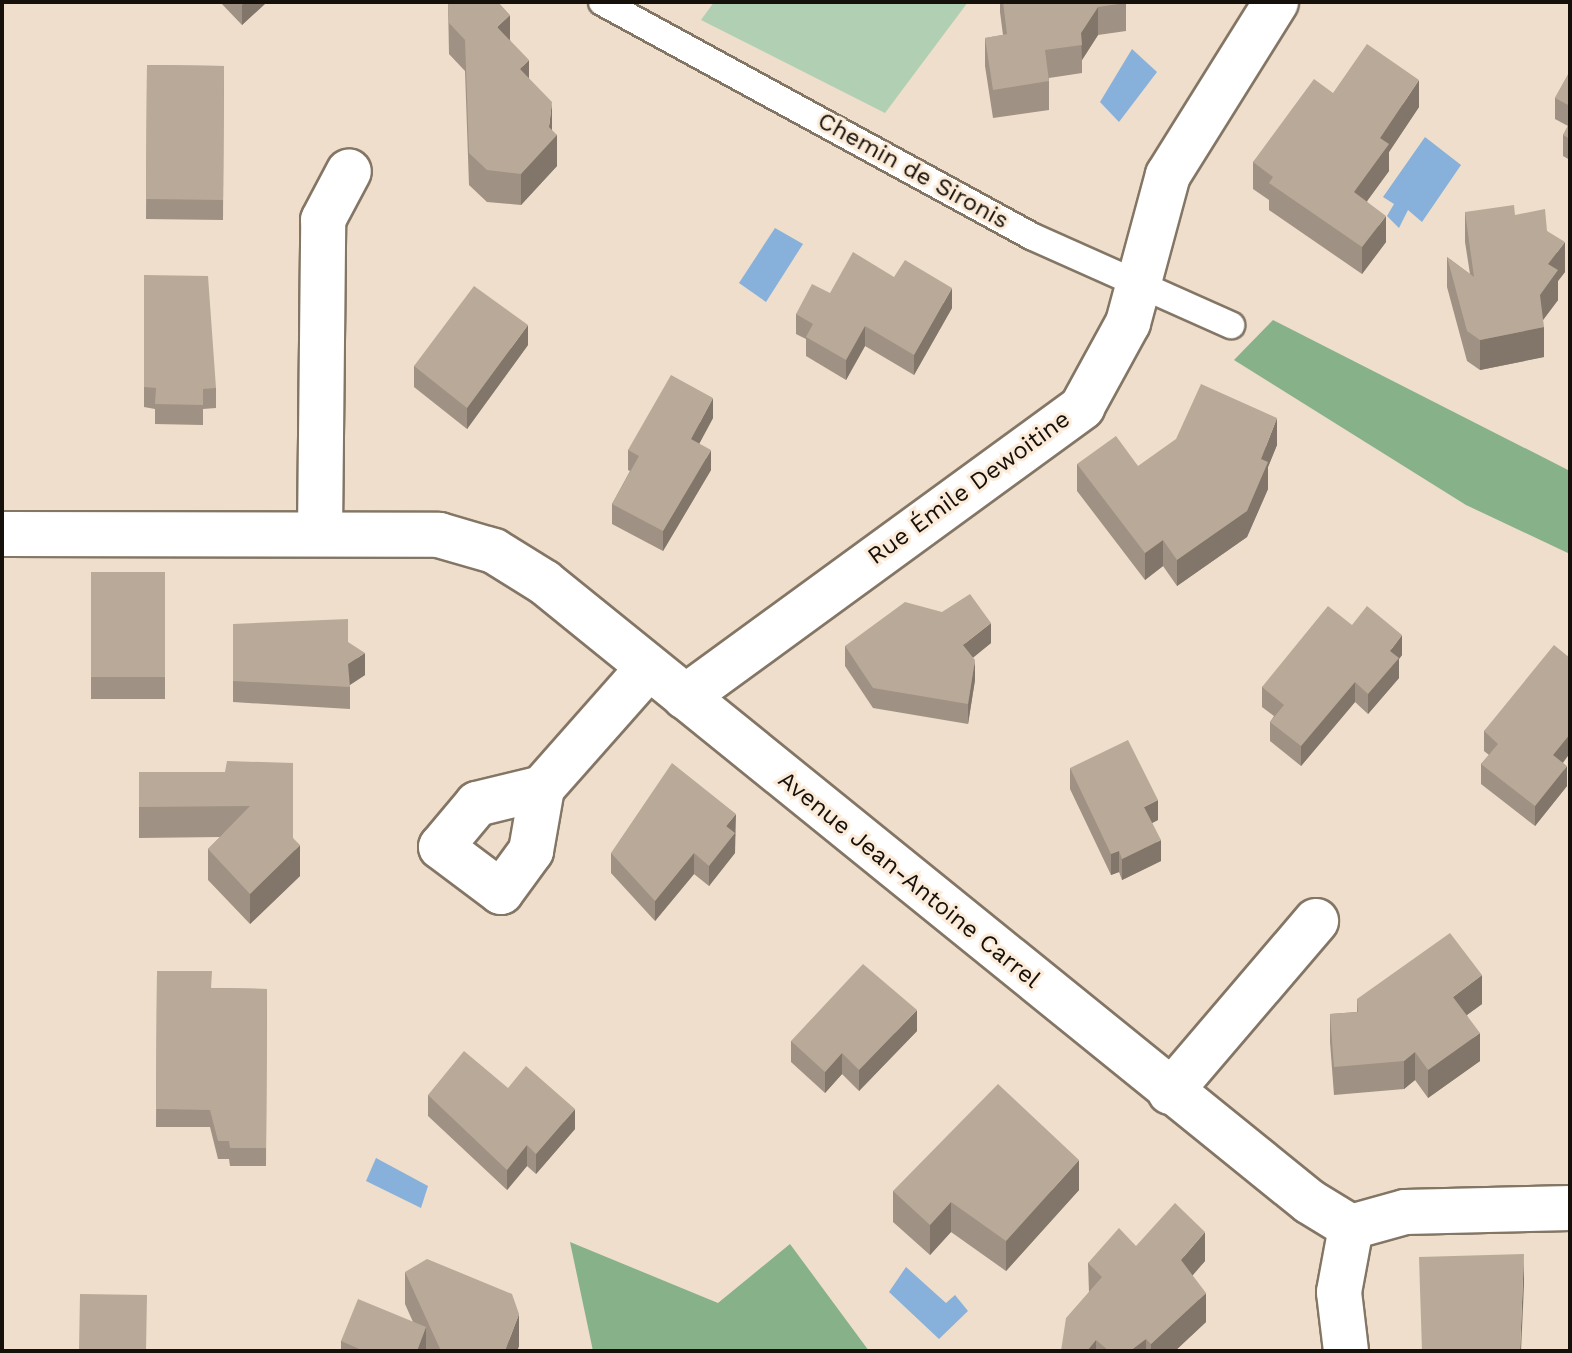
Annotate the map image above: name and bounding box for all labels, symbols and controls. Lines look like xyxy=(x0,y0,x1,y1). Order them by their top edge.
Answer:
street label: Chemin de Sironis xyxy=(812,107,1014,235)
street label: Rue Émile Dewoitine xyxy=(862,405,1076,571)
street label: Avenue Jean-Antoine Carrel xyxy=(772,765,1046,995)

